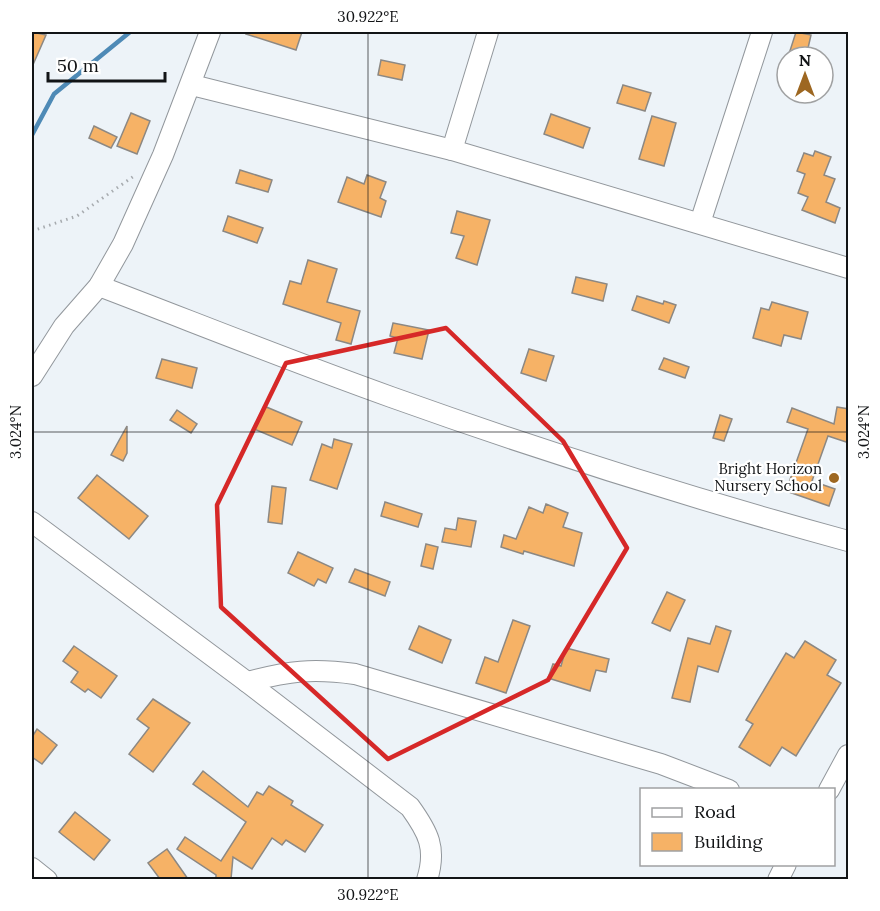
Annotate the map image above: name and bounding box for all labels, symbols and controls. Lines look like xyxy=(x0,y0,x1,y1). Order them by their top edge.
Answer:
text: 30.922°E xyxy=(337,7,399,26)
scale bar xyxy=(48,45,165,83)
north arrow xyxy=(775,45,835,105)
text: N xyxy=(799,50,811,70)
text: 50 m xyxy=(57,54,99,77)
text: 3.024°N xyxy=(6,405,25,459)
text: 3.024°N xyxy=(854,405,873,459)
place label: Bright Horizon Nursery School xyxy=(714,459,822,495)
marker: Bright Horizon Nursery School xyxy=(827,471,841,485)
legend xyxy=(640,788,835,866)
text: Road xyxy=(694,800,736,823)
text: Building xyxy=(694,830,764,853)
text: 30.922°E xyxy=(337,885,399,904)

